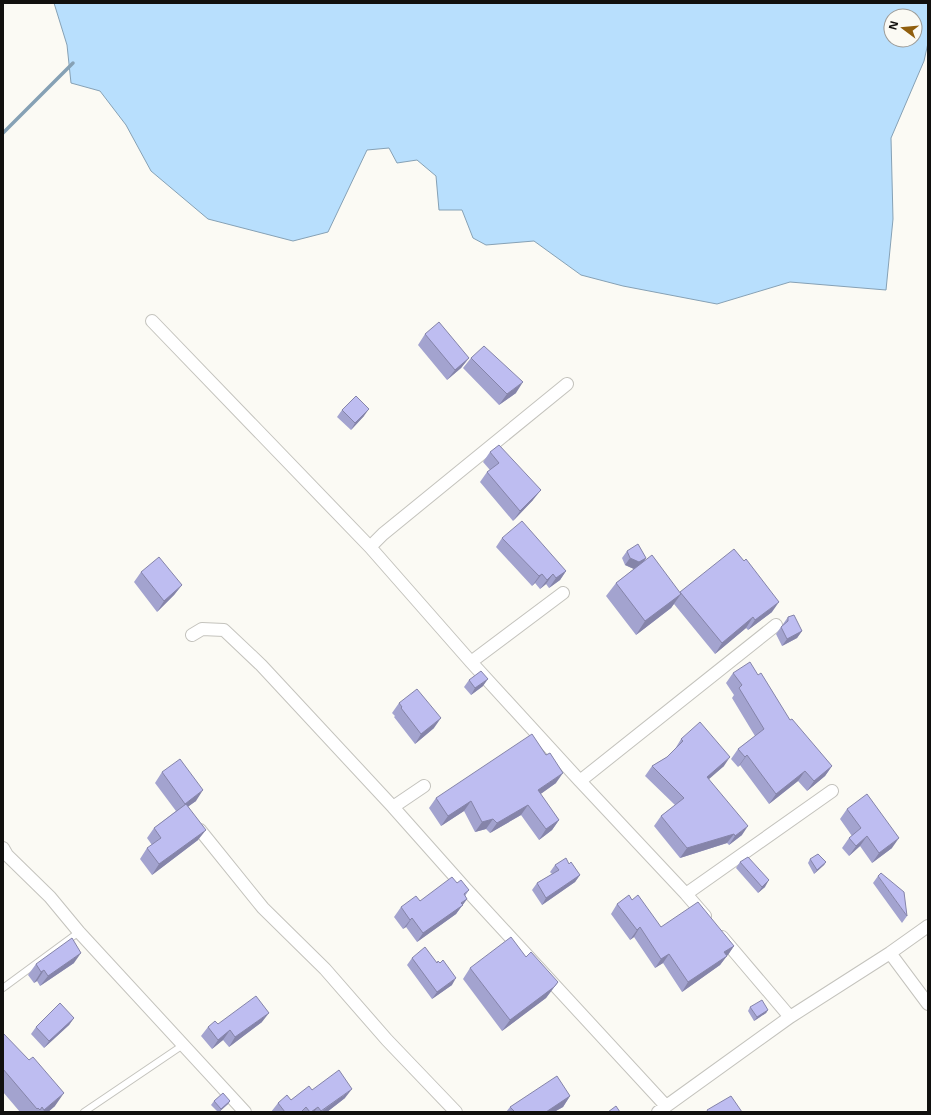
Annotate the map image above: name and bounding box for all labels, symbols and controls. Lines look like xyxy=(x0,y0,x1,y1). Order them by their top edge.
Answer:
north arrow xyxy=(883,8,923,48)
text: N xyxy=(884,19,901,31)

